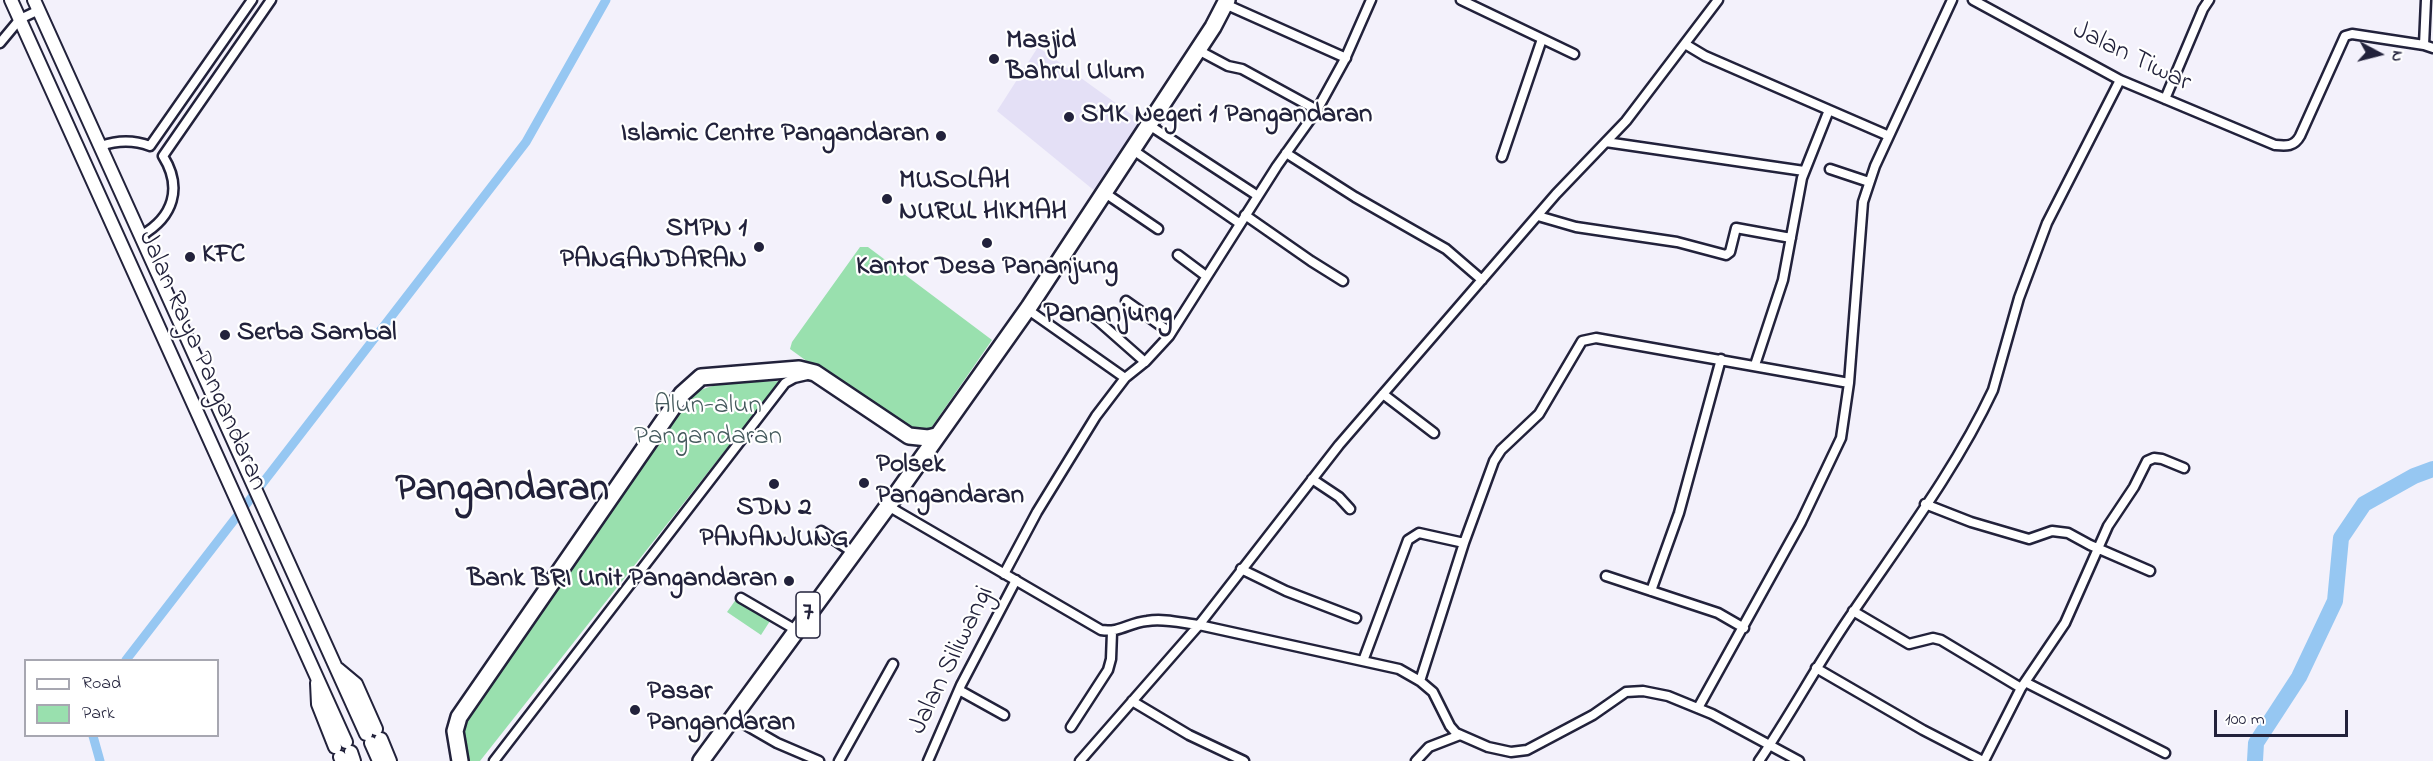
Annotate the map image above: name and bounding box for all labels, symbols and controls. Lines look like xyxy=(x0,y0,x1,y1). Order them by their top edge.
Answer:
street label: Jalan Tiwar xyxy=(2066,15,2196,101)
north arrow xyxy=(2349,24,2409,84)
place label: Masjid Bahrul Ulum xyxy=(1006,27,1145,90)
text: N xyxy=(2384,49,2409,63)
marker: Masjid Bahrul Ulum xyxy=(987,52,1001,66)
place label: SMK Negeri 1 Pangandaran xyxy=(1081,101,1372,133)
marker: SMK Negeri 1 Pangandaran xyxy=(1062,110,1076,124)
place label: Islamic Centre Pangandaran xyxy=(621,120,929,152)
marker: Islamic Centre Pangandaran xyxy=(934,129,948,143)
place label: MUSOLAH NURUL HIKMAH xyxy=(899,167,1067,230)
marker: MUSOLAH NURUL HIKMAH xyxy=(880,192,894,206)
place label: SMPN 1 PANGANDARAN xyxy=(560,215,747,278)
street label: Jalan Raya Pangandaran xyxy=(129,226,273,496)
marker: Kantor Desa Pananjung xyxy=(980,236,994,250)
marker: SMPN 1 PANGANDARAN xyxy=(752,240,766,254)
place label: KFC xyxy=(202,241,245,273)
marker: KFC xyxy=(183,250,197,264)
place label: Kantor Desa Pananjung xyxy=(856,253,1118,285)
district label: Pananjung xyxy=(1044,298,1172,334)
place label: Serba Sambal xyxy=(237,319,397,351)
marker: Serba Sambal xyxy=(218,328,232,342)
park label: Alun-alun Pangandaran xyxy=(634,392,782,455)
place label: Polsek Pangandaran xyxy=(876,451,1024,514)
district label: Pangandaran xyxy=(395,470,609,516)
marker: Polsek Pangandaran xyxy=(857,476,871,490)
marker: SDN 2 PANANJUNG xyxy=(767,477,781,491)
place label: SDN 2 PANANJUNG xyxy=(699,494,849,557)
place label: Bank BRI Unit Pangandaran xyxy=(467,565,777,597)
marker: Bank BRI Unit Pangandaran xyxy=(782,574,796,588)
street label: Jalan Siliwangi xyxy=(903,581,1003,741)
road number: 7 xyxy=(796,592,820,638)
legend xyxy=(24,659,219,737)
text: Road xyxy=(82,671,121,697)
place label: Pasar Pangandaran xyxy=(647,678,795,741)
scale bar xyxy=(2217,698,2350,736)
text: Park xyxy=(82,701,115,727)
marker: Pasar Pangandaran xyxy=(628,703,642,717)
text: 100 m xyxy=(2225,707,2265,733)

